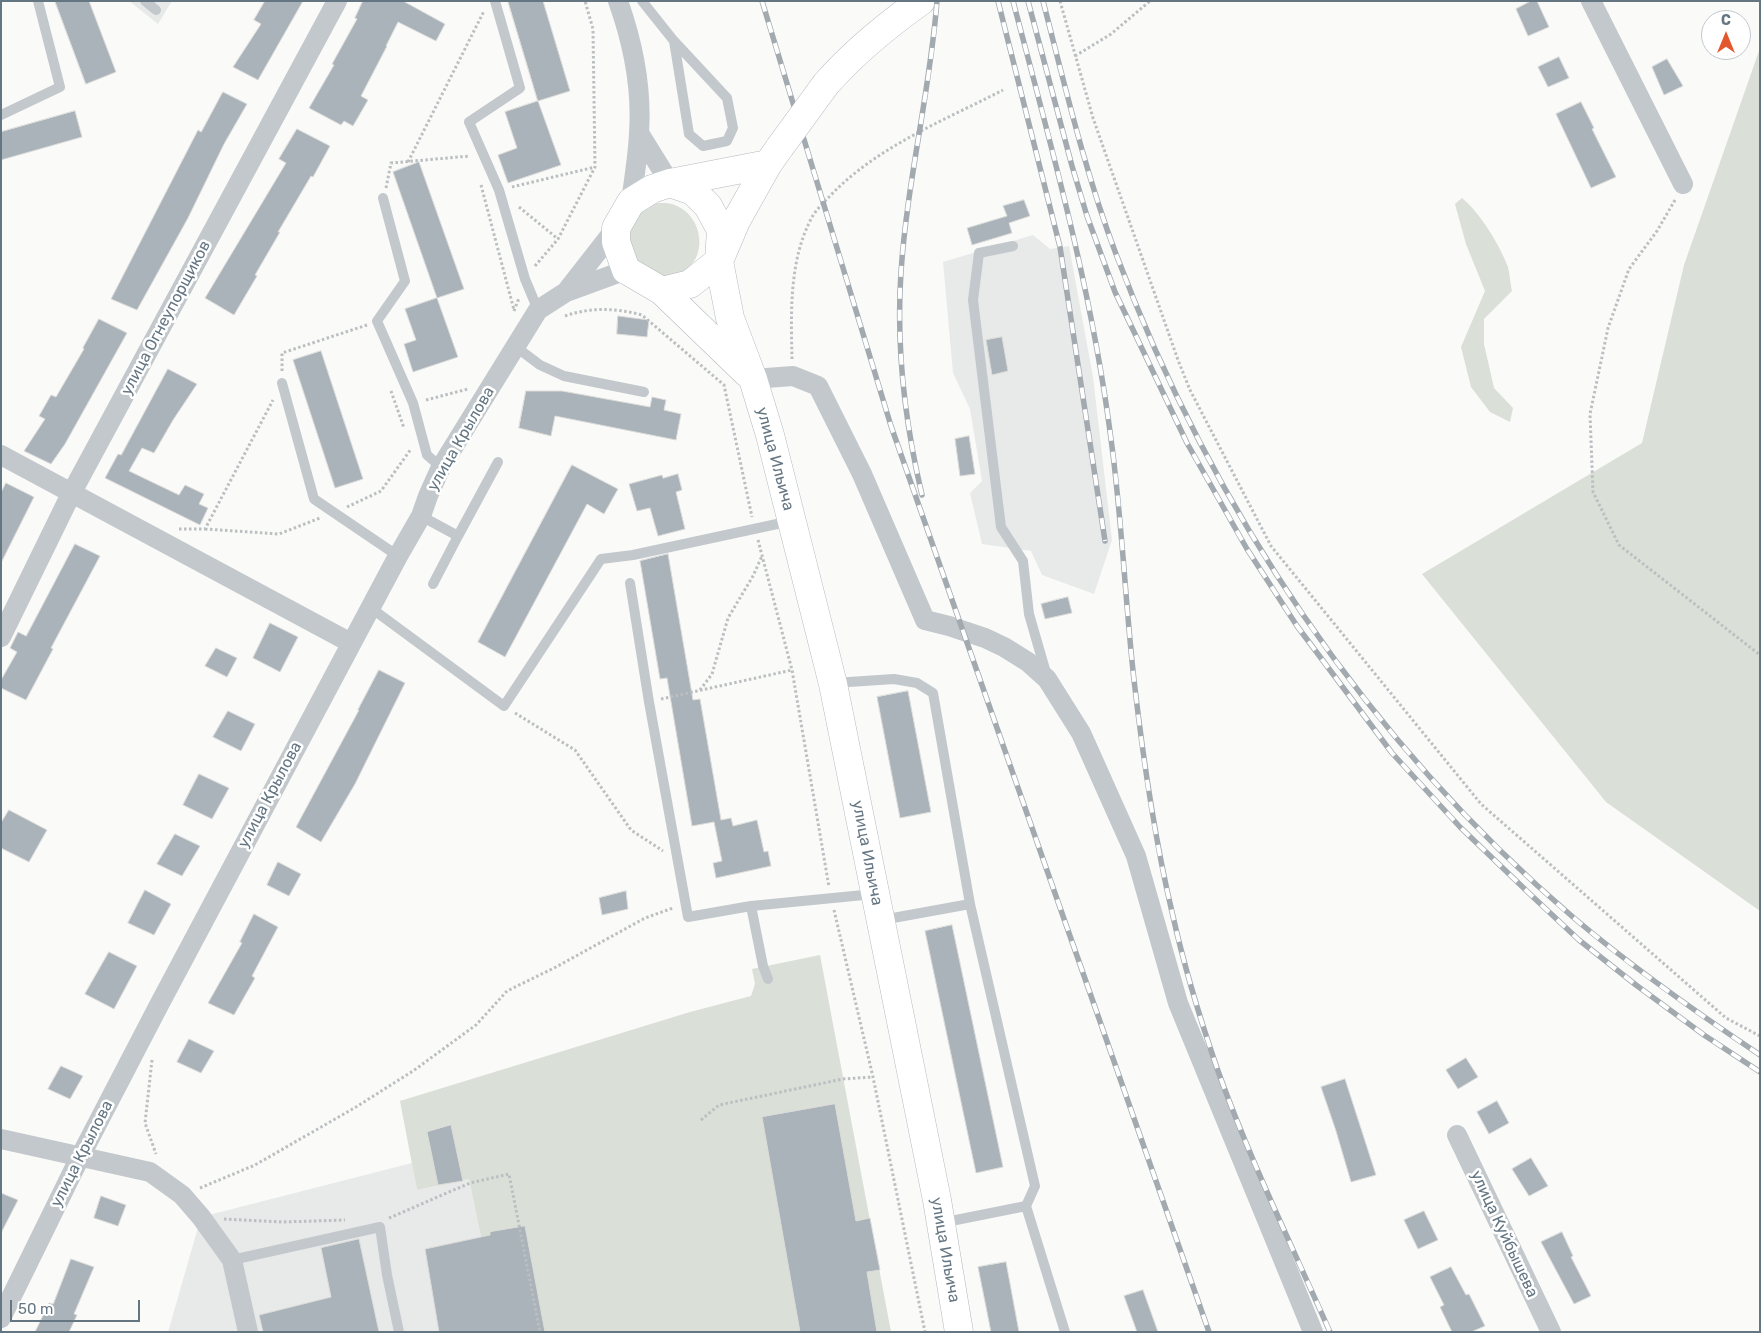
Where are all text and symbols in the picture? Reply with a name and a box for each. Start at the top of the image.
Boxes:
north arrow [1701,10,1751,60]
text: С [1721,12,1731,29]
street label: улица Огнеупорщиков [117,238,215,398]
street label: улица Крылова [423,383,499,495]
street label: улица Ильича [752,405,798,513]
street label: улица Крылова [234,739,306,851]
street label: улица Ильича [847,799,887,907]
street label: улица Крылова [47,1097,117,1211]
street label: улица Куйбышева [1466,1167,1542,1301]
street label: улица Ильича [926,1196,964,1304]
scale bar [12,1290,142,1322]
text: 50 m [18,1300,53,1318]

